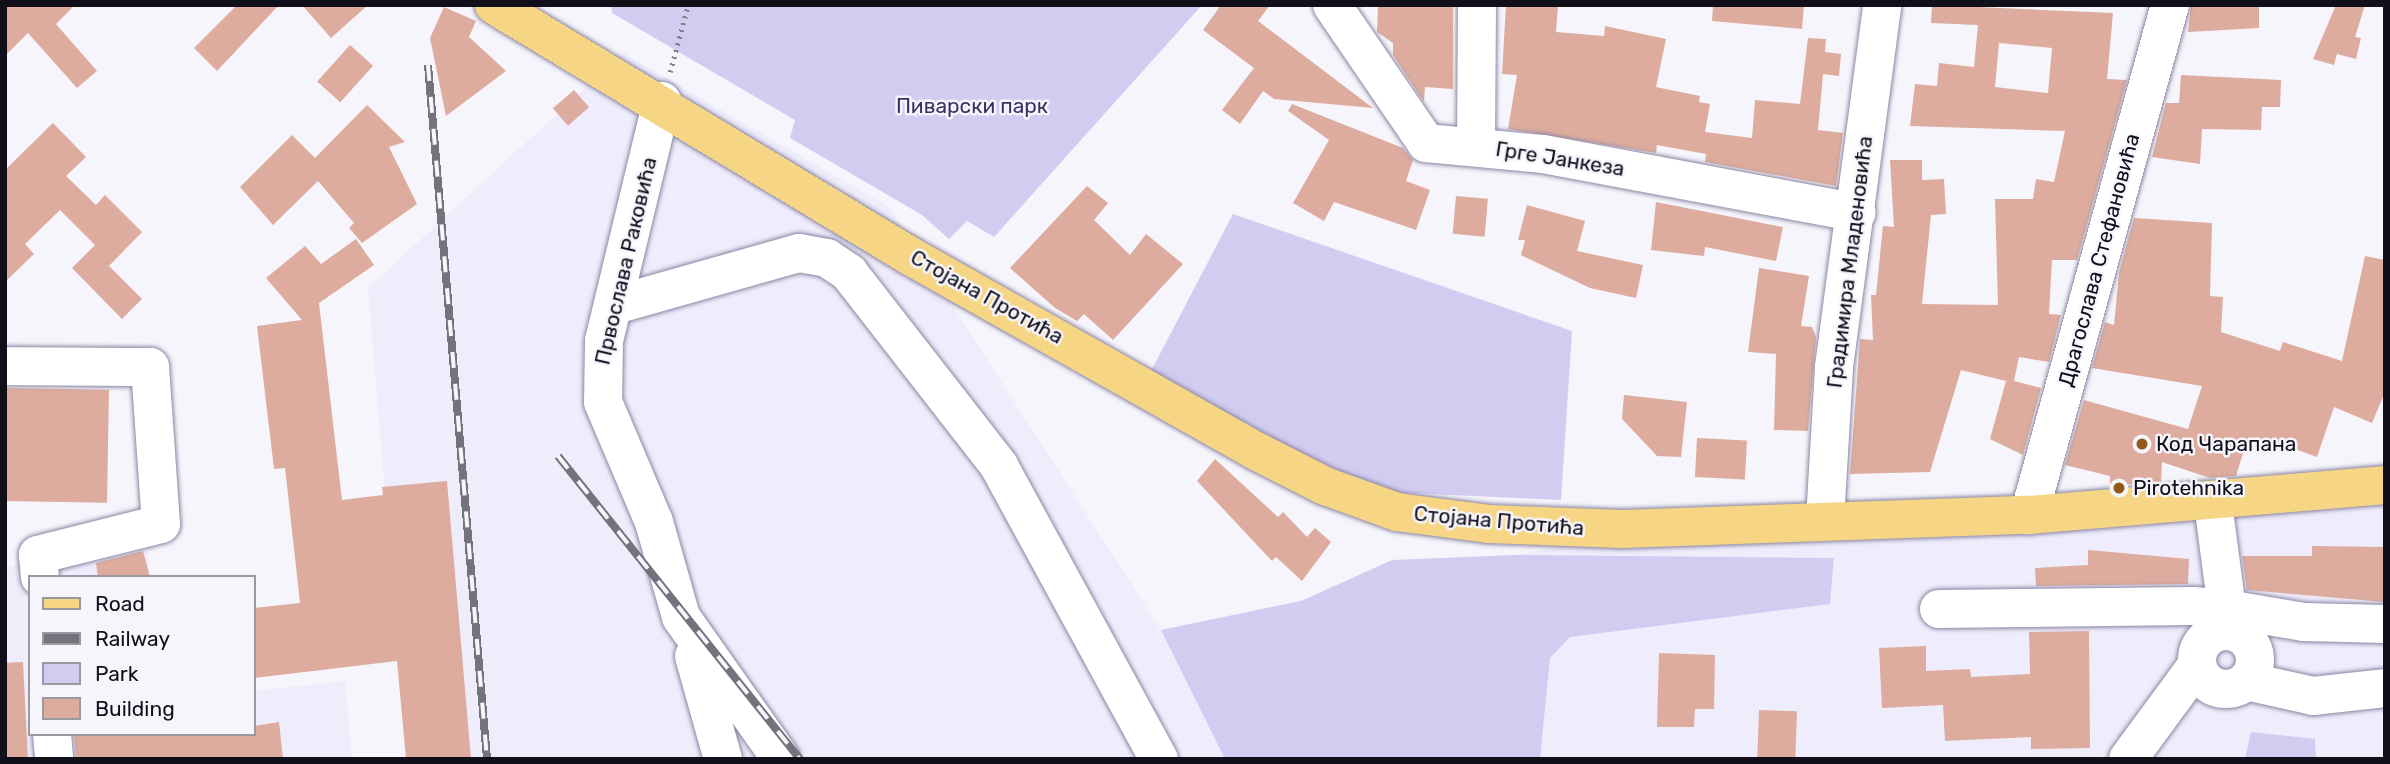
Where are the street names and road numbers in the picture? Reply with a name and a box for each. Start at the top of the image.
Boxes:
street label: Драгослава Стефановића [2053,131,2145,389]
street label: Градимира Младеновића [1822,134,1878,390]
street label: Грге Јанкеза [1494,136,1626,182]
street label: Првослава Раковића [590,155,662,367]
street label: Стојана Протића [906,245,1068,349]
street label: Стојана Протића [1413,501,1585,541]

